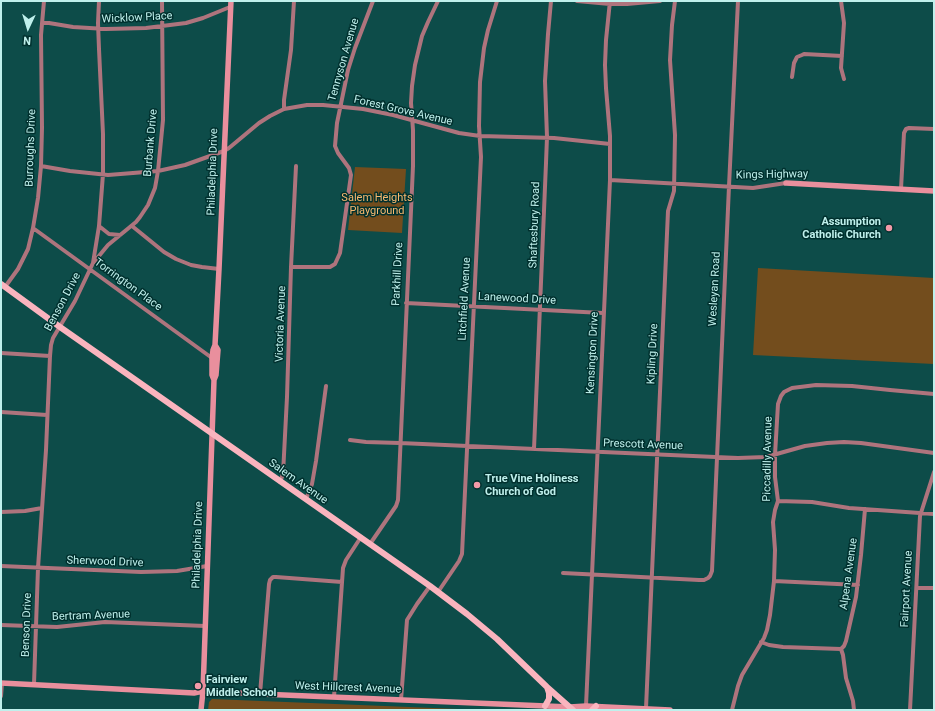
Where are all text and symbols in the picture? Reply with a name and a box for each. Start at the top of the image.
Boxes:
north arrow [8,8,48,48]
street label: Wicklow Place [101,10,173,26]
street label: Tennyson Avenue [326,17,362,103]
text: N [23,34,31,47]
street label: Forest Grove Avenue [352,93,454,129]
street label: Burroughs Drive [23,109,39,187]
street label: Burbank Drive [141,109,161,177]
street label: Philadelphia Drive [205,128,221,216]
street label: Kings Highway [736,168,808,182]
street label: Shaftesbury Road [527,181,543,269]
park label: Salem Heights Playground [341,191,413,217]
place label: Assumption Catholic Church [802,215,881,241]
marker: Assumption Catholic Church [884,223,894,233]
street label: Parkhill Drive [390,242,406,306]
street label: Wesleyan Road [706,251,724,327]
street label: Torrington Place [92,256,164,314]
street label: Litchfield Avenue [456,257,474,341]
street label: Benson Drive [42,271,84,333]
street label: Victoria Avenue [273,286,289,362]
street label: Lanewood Drive [478,290,556,308]
street label: Kensington Drive [584,311,602,395]
street label: Kipling Drive [645,323,661,385]
street label: Piccadilly Avenue [761,416,775,502]
street label: Prescott Avenue [603,437,683,453]
street label: Salem Avenue [266,457,330,507]
place label: True Vine Holiness Church of God [485,472,578,498]
marker: True Vine Holiness Church of God [472,480,482,490]
street label: Philadelphia Drive [190,501,206,589]
street label: Alpena Avenue [837,537,861,611]
street label: Fairport Avenue [898,550,916,628]
street label: Sherwood Drive [66,554,144,570]
street label: Benson Drive [19,593,35,657]
street label: Bertram Avenue [52,608,130,624]
place label: Fairview Middle School [206,673,277,699]
street label: West Hillcrest Avenue [295,680,401,696]
marker: Fairview Middle School [193,681,203,691]

